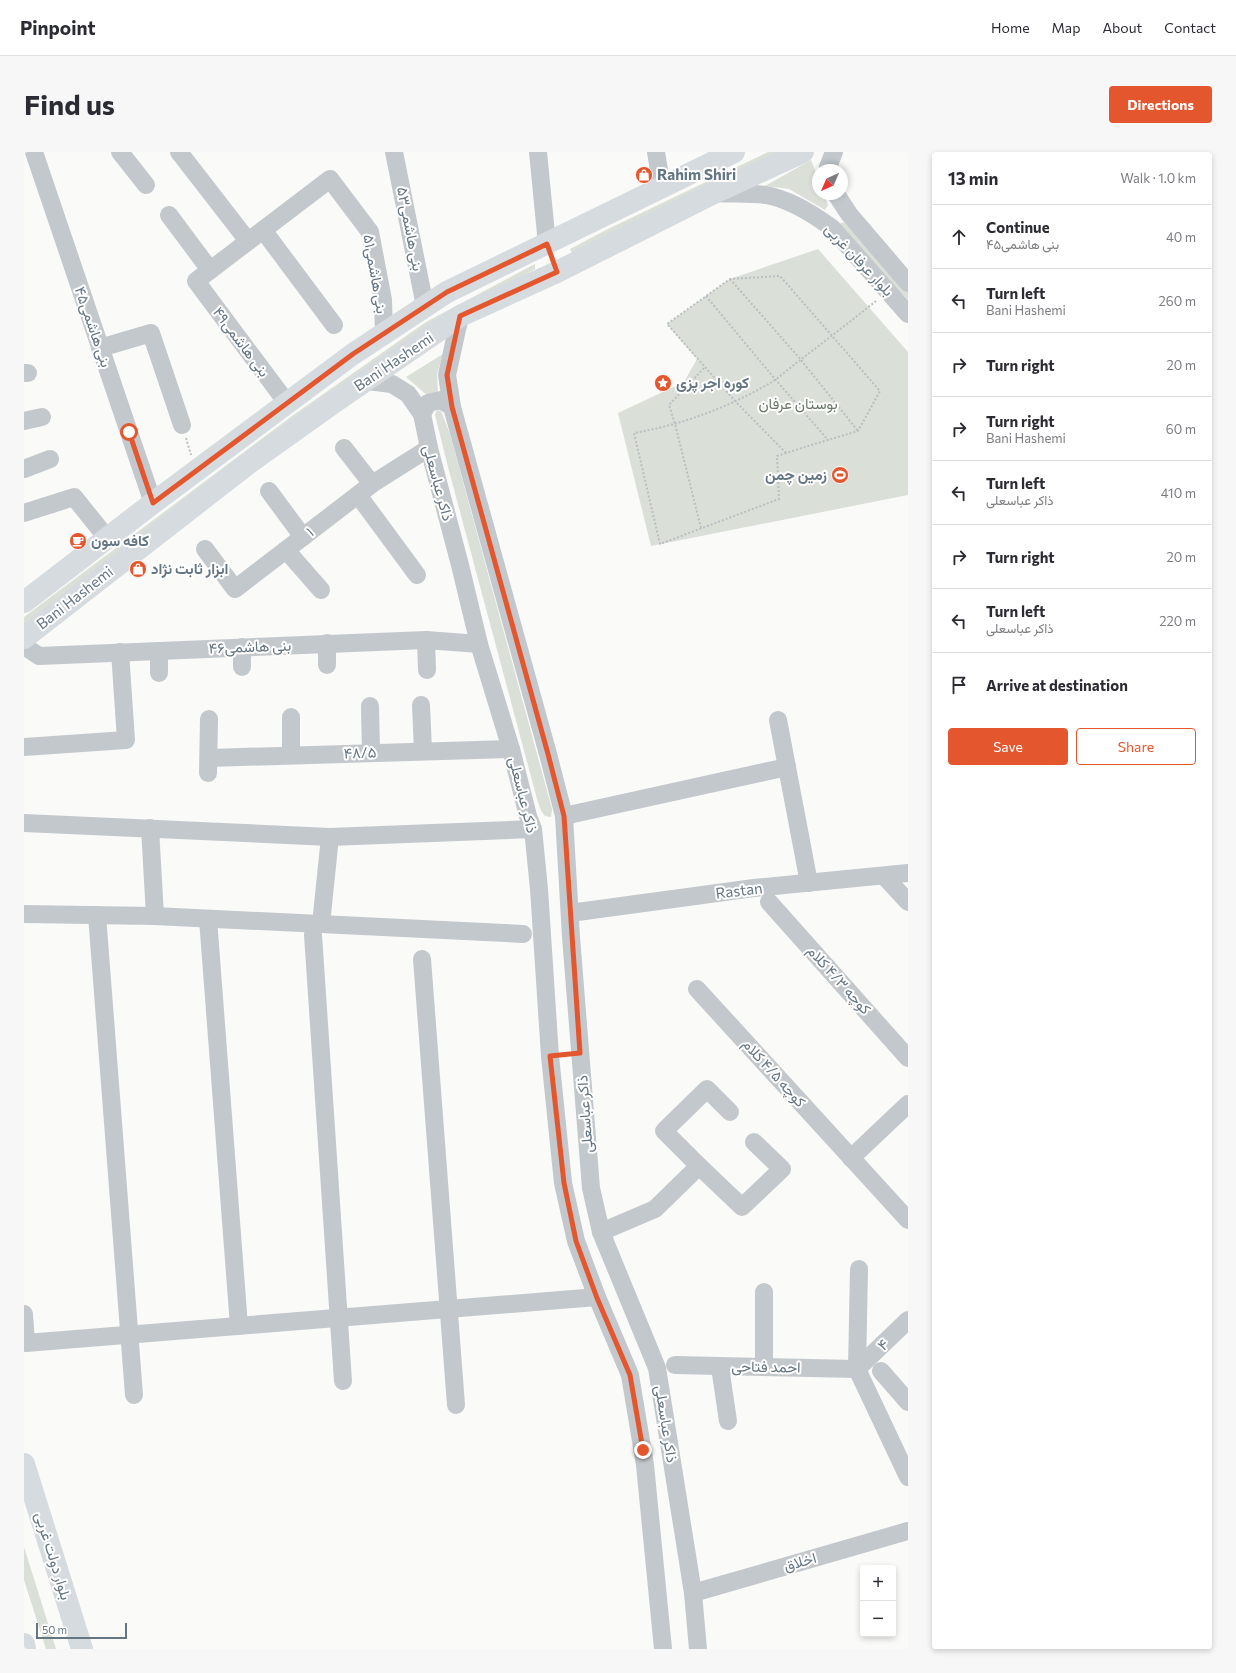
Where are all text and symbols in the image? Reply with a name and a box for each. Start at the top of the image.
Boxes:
text: Pinpoint [20,16,96,39]
text: Home [991,19,1030,36]
text: Map [1052,19,1080,36]
text: About [1102,19,1142,36]
text: Contact [1164,19,1216,36]
button: Directions [1109,86,1212,123]
text: Find us [24,87,115,121]
north arrow [812,164,848,200]
shop icon: Rahim Shiri [634,165,654,185]
place label: Rahim Shiri [657,165,736,183]
text: 13 min [948,168,998,189]
text: Walk · 1.0 km [1120,170,1196,186]
street label: بنی هاشمی۵۳ [392,185,428,273]
text: Continue [986,218,1050,236]
street label: بلوار عرفان غربی [820,219,898,301]
icon: ahead [948,226,970,248]
text: 40 m [1166,229,1196,245]
street label: بنی هاشمی۵۱ [358,233,392,315]
text: بنی هاشمی۴۵ [986,236,1059,252]
street label: بنی هاشمی۴۵ [70,284,116,370]
text: Turn left [986,284,1045,302]
icon: left [948,290,970,312]
text: 260 m [1159,293,1196,309]
text: Bani Hashemi [986,302,1066,318]
street label: بنی هاشمی۴۹ [208,303,274,381]
street label: Bani Hashemi [350,328,437,394]
icon: right [948,354,970,376]
text: Turn right [986,356,1055,374]
text: 20 m [1167,357,1196,373]
place icon: کوره اجر پزی [653,373,673,393]
place label: کوره اجر پزی [676,373,749,393]
park label: بوستان عرفان [758,394,838,413]
text: Turn right [986,412,1055,430]
icon: right [948,418,970,440]
text: 60 m [1166,421,1196,437]
route start [120,423,138,441]
text: Bani Hashemi [986,430,1066,446]
street label: ذاکر عباسعلی [418,443,458,523]
place label: زمین چمن [765,465,827,485]
sports icon: زمین چمن [830,465,850,485]
text: Turn left [986,474,1045,492]
icon: left [948,482,970,504]
text: 410 m [1161,485,1196,501]
text: ذاکر عباسعلی [986,492,1053,508]
street label: ۱ [302,523,317,540]
cafe icon: کافه سون [68,531,88,551]
place label: کافه سون [91,531,149,550]
icon: right [948,546,970,568]
text: Turn right [986,548,1055,566]
text: 20 m [1167,549,1196,565]
shop icon: ابزار ثابت نژاد [128,559,148,579]
place label: ابزار ثابت نژاد [151,559,228,578]
street label: Bani Hashemi [33,562,116,633]
text: Turn left [986,602,1045,620]
icon: left [948,610,970,632]
text: 220 m [1159,613,1196,629]
text: ذاکر عباسعلی [986,620,1053,636]
street label: بنی هاشمی۴۶ [208,636,292,658]
icon: arrive [948,674,970,696]
text: Arrive at destination [986,676,1128,694]
button: Save [948,728,1068,765]
button: Share [1076,728,1196,765]
street label: ۴۸/۵ [343,742,377,762]
street label: ذاکر عباسعلی [504,755,542,835]
street label: Rastan [714,878,763,902]
street label: کوچه ۴/۳ کلام [803,941,876,1019]
street label: کوچه ۴/۵ کلام [738,1034,810,1112]
street label: ذاکر عباسعلی [572,1074,598,1154]
street label: ۴ [873,1335,892,1354]
street label: احمد فتاحی [731,1356,801,1378]
street label: ذاکر عباسعلی [650,1384,682,1464]
route end [634,1441,652,1459]
street label: بلوار دولت غربی [30,1510,76,1602]
street label: اخلاق [781,1548,818,1575]
map controls [860,1565,896,1637]
button: + [860,1565,896,1601]
button: − [860,1601,896,1637]
scale bar [36,1621,127,1640]
text: 50 m [42,1623,67,1636]

